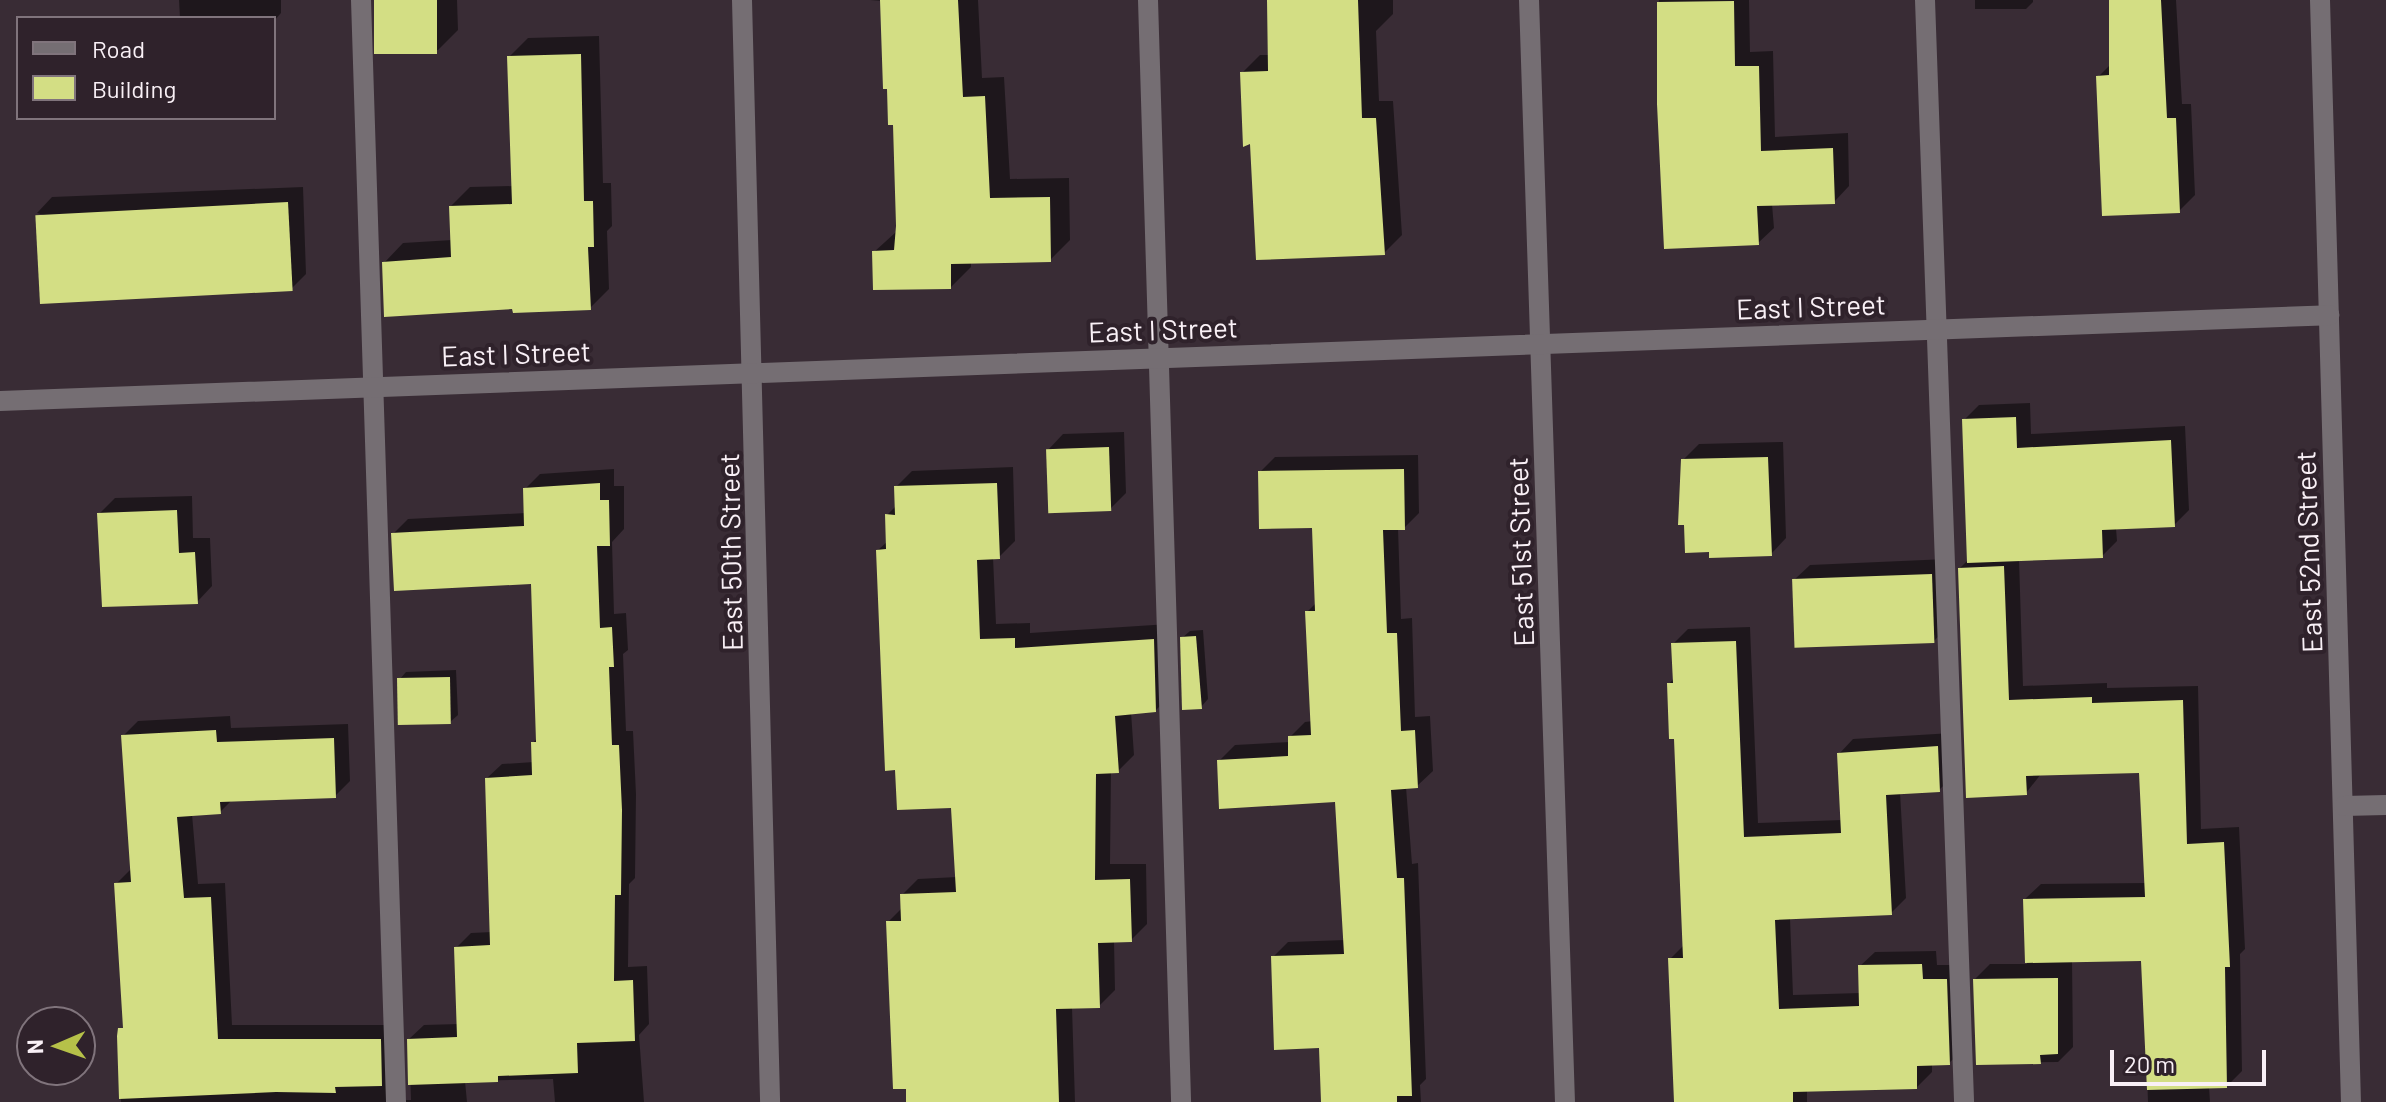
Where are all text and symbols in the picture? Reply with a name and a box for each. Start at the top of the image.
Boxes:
legend [16,16,276,120]
text: Road [92,34,145,63]
text: Building [92,74,176,103]
street label: East I Street [1736,287,1886,325]
street label: East I Street [1088,310,1238,348]
street label: East I Street [441,334,591,372]
street label: East 52nd Street [2288,450,2328,654]
street label: East 50th Street [711,453,749,651]
street label: East 51st Street [1500,457,1540,647]
north arrow [16,1006,96,1086]
scale bar [2114,1034,2270,1084]
text: N [21,1039,47,1055]
text: 20 m [2124,1049,2175,1078]

